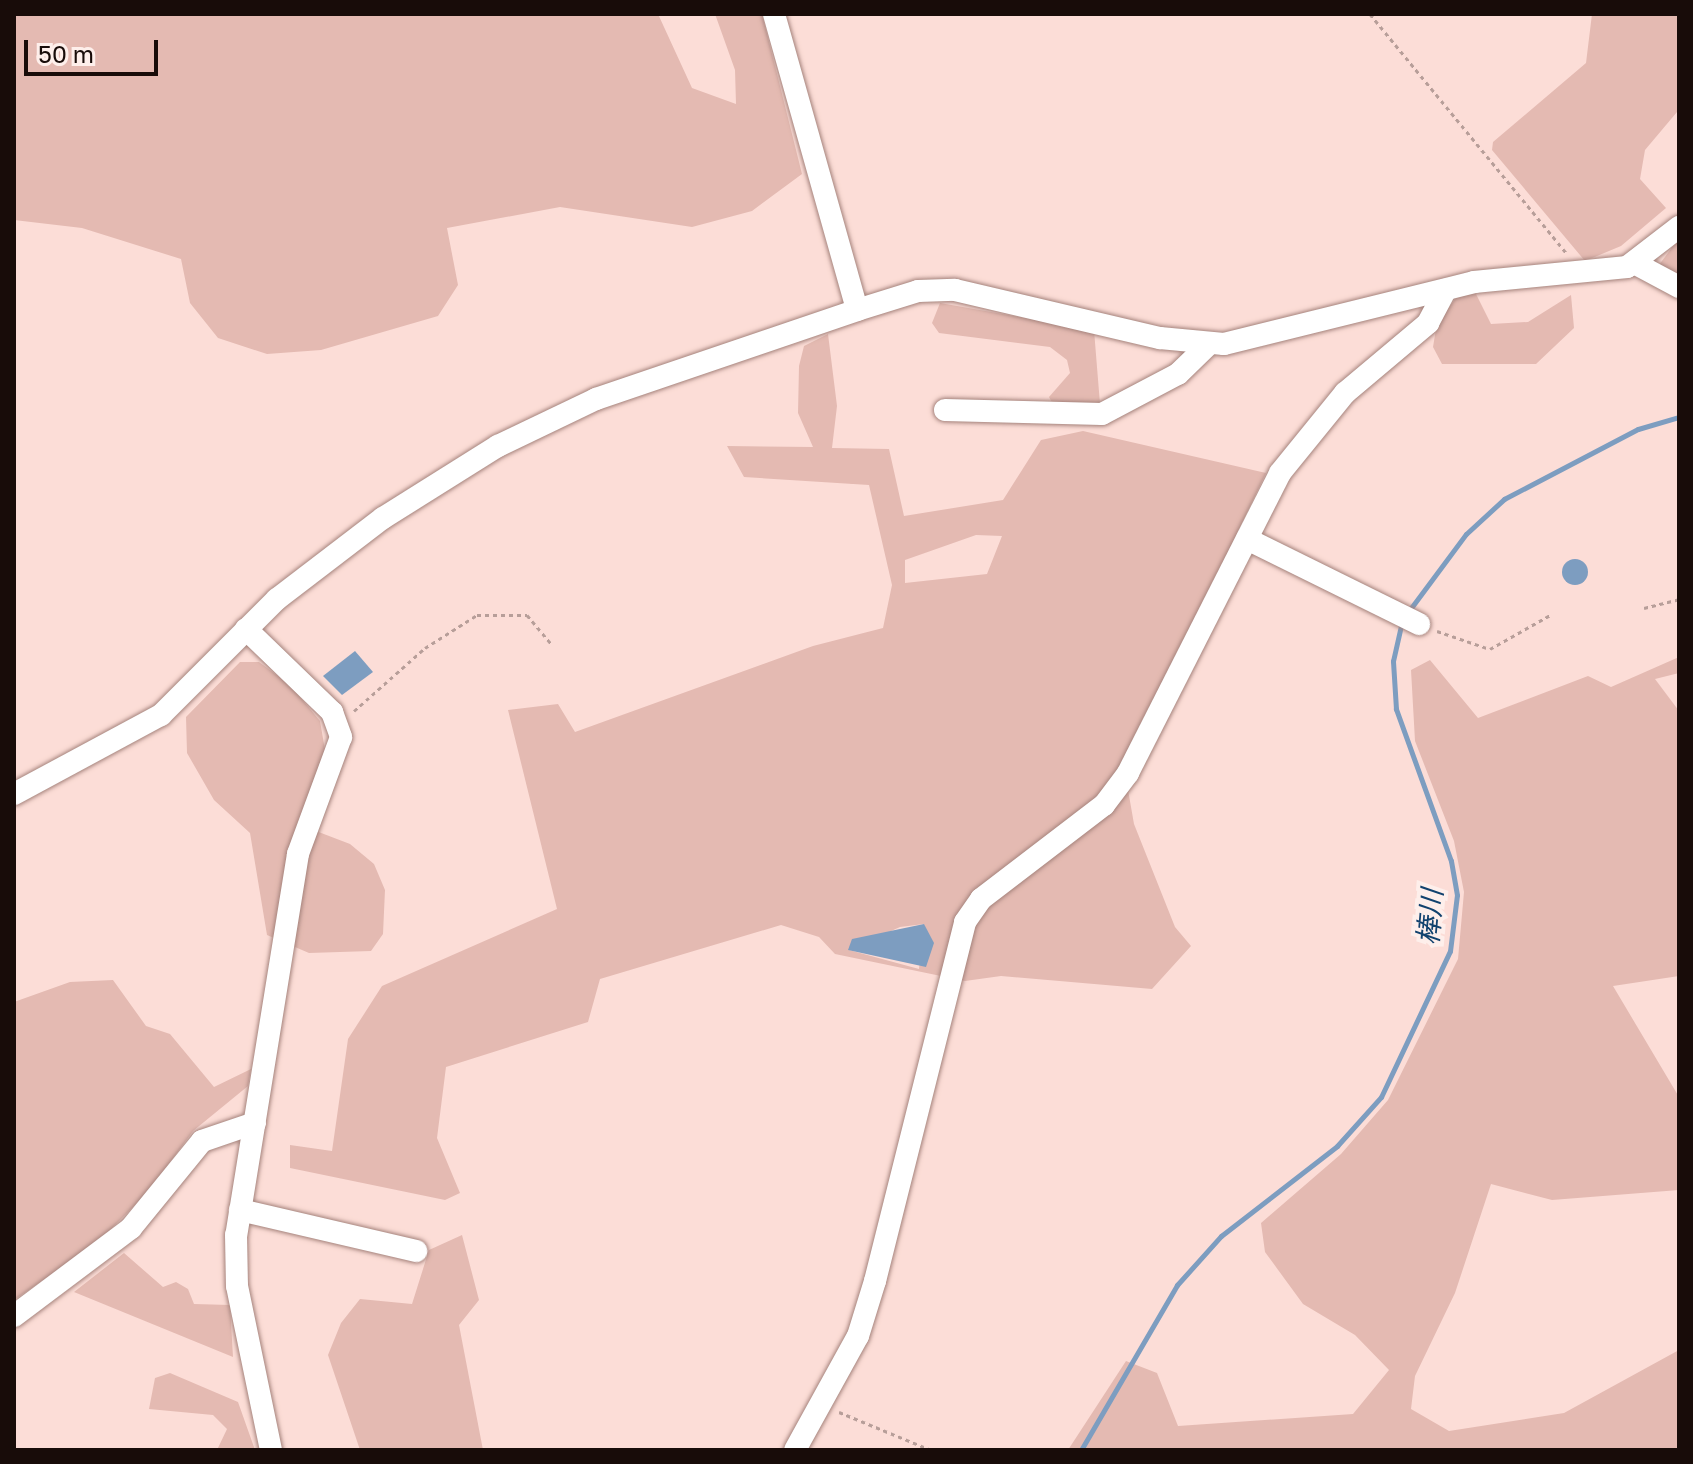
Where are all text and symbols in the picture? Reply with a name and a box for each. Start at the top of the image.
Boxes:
scale bar [28,24,162,74]
text: 50 m [38,39,94,68]
water label: 棒川 [1411,888,1449,946]

